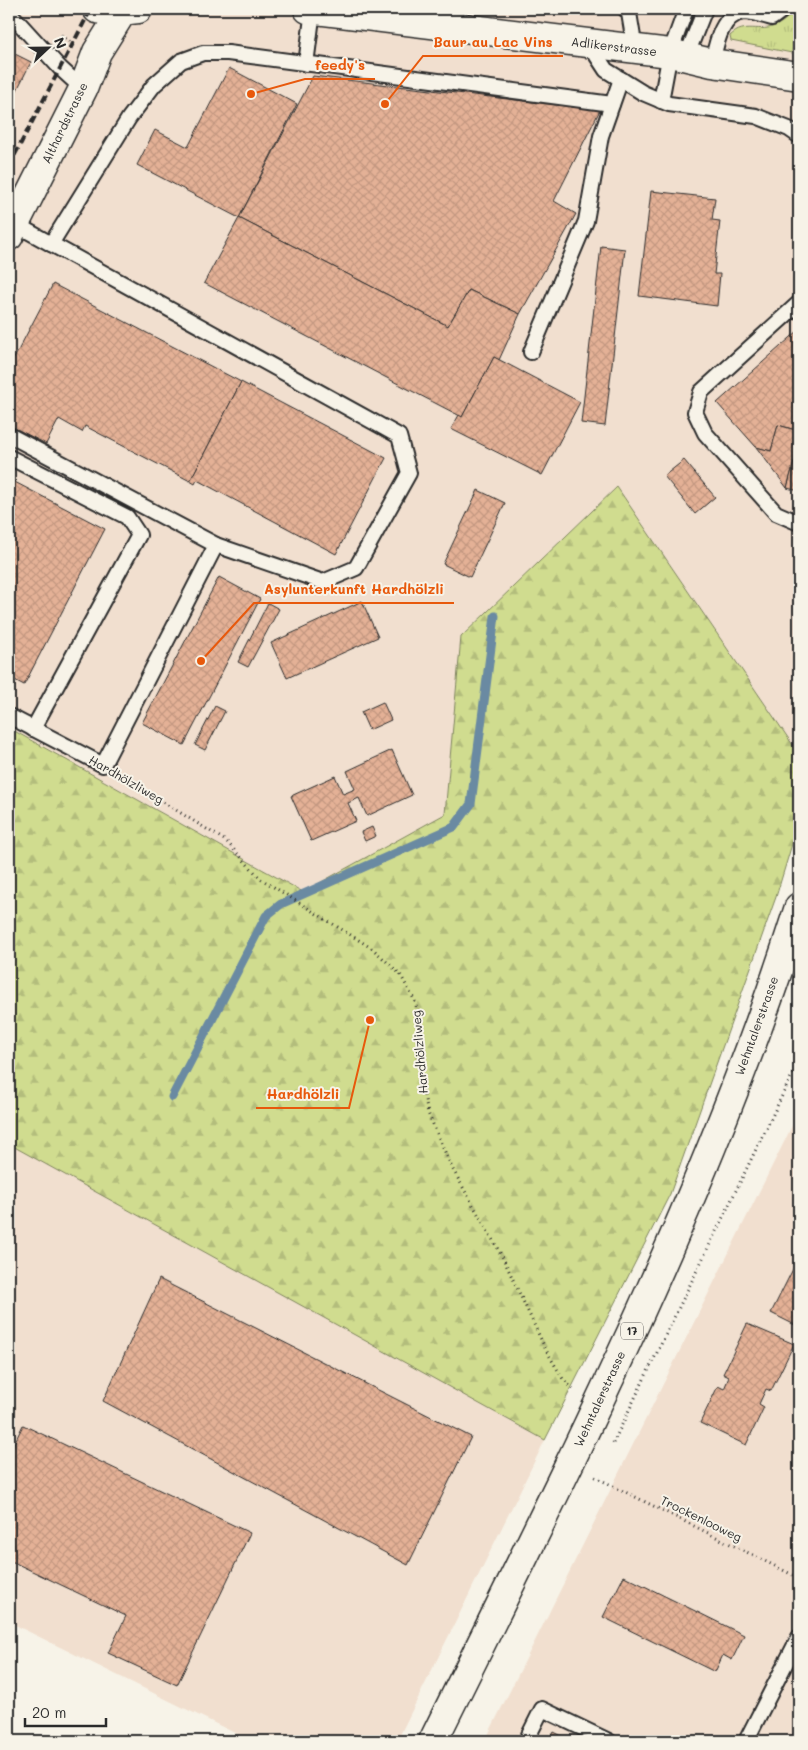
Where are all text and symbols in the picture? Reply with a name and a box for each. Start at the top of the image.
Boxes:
north arrow [22,22,72,72]
callout: Baur au Lac Vins [423,27,563,56]
text: Baur au Lac Vins [433,32,553,51]
street label: Adlikerstrasse [570,33,658,59]
text: N [50,34,71,51]
callout: feedy's [305,50,375,79]
text: feedy's [315,55,365,74]
street label: Althardstrasse [38,79,91,166]
callout: Asylunterkunft Hardhölzli [254,574,454,603]
text: Asylunterkunft Hardhölzli [264,579,444,598]
street label: Hardhölzliweg [86,751,167,807]
street label: Wehntalerstrasse [731,974,781,1077]
street label: Hardhölzliweg [407,1010,431,1094]
callout: Hardhölzli [256,1079,349,1108]
text: Hardhölzli [267,1084,339,1103]
road number: 17 [621,1322,643,1340]
street label: Wehntalerstrasse [570,1348,628,1449]
street label: Trockenlooweg [658,1492,745,1545]
scale bar [25,1695,106,1727]
text: 20 m [32,1702,66,1722]

